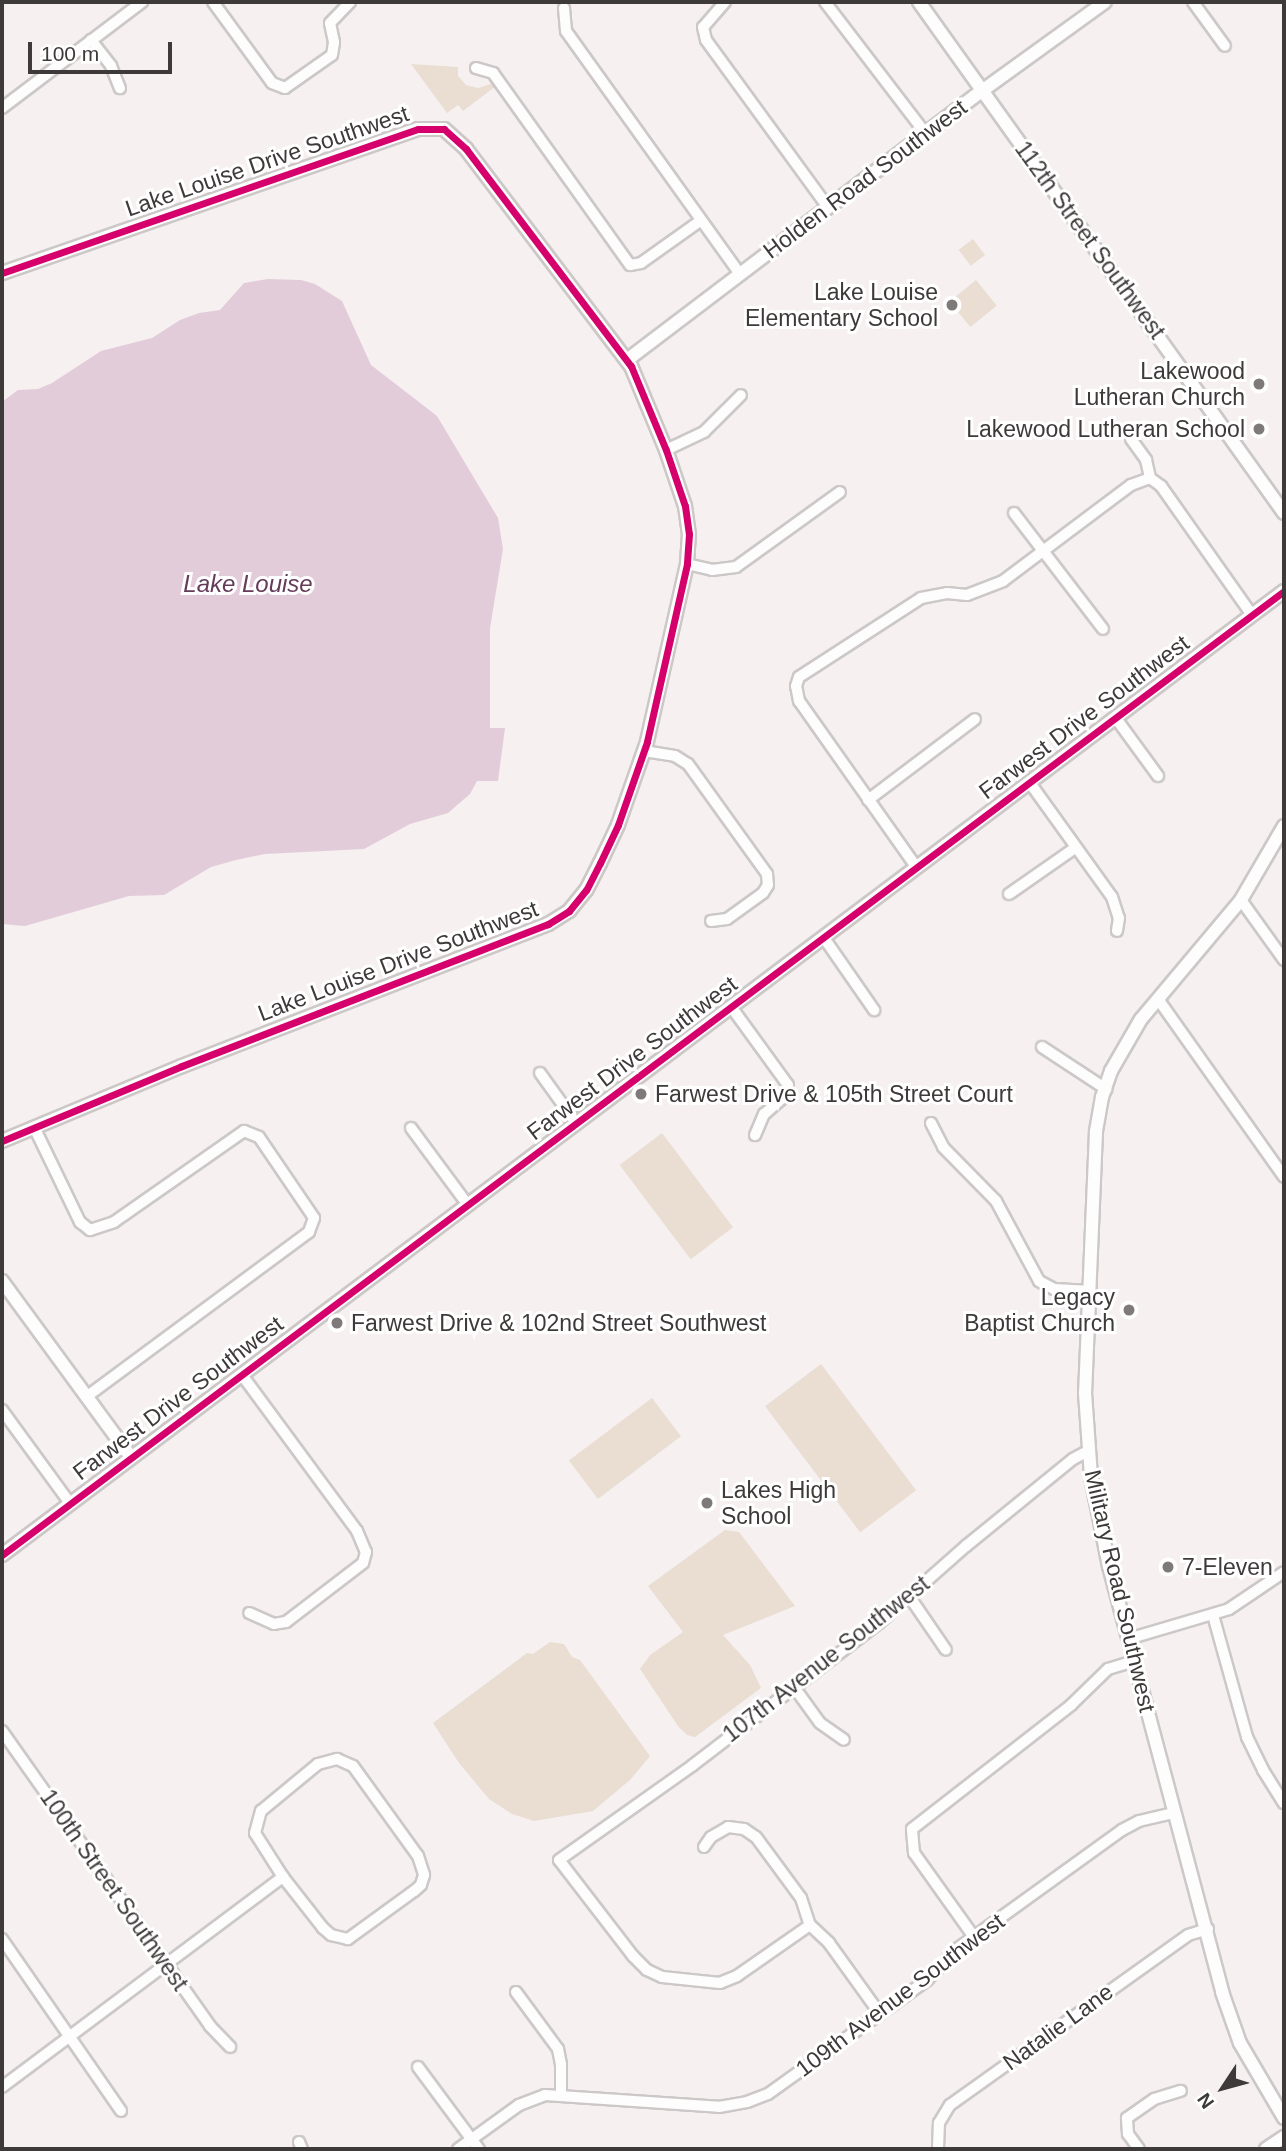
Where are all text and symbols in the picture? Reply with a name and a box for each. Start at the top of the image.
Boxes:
scale bar [32,28,175,72]
text: 100 m [41,42,99,65]
street label: Holden Road Southwest [758,93,972,265]
street label: Lake Louise Drive Southwest [122,99,412,223]
street label: 112th Street Southwest [1009,136,1171,344]
place label: Lake Louise Elementary School [745,278,938,332]
marker: Lake Louise Elementary School [944,297,960,313]
place label: Lakewood Lutheran Church [1074,357,1245,411]
marker: Lakewood Lutheran Church [1251,376,1267,392]
place label: Lakewood Lutheran School [966,415,1245,443]
marker: Lakewood Lutheran School [1251,421,1267,437]
water label: Lake Louise [183,570,313,598]
street label: Farwest Drive Southwest [974,629,1194,805]
street label: Lake Louise Drive Southwest [254,895,542,1027]
street label: Farwest Drive Southwest [522,970,742,1146]
place label: Farwest Drive & 105th Street Court [655,1080,1013,1108]
marker: Farwest Drive & 105th Street Court [633,1086,649,1102]
place label: Legacy Baptist Church [964,1283,1115,1337]
marker: Legacy Baptist Church [1121,1302,1137,1318]
place label: Farwest Drive & 102nd Street Southwest [351,1309,766,1337]
street label: Farwest Drive Southwest [68,1310,288,1486]
marker: Farwest Drive & 102nd Street Southwest [329,1315,345,1331]
street label: Military Road Southwest [1079,1467,1161,1715]
place label: Lakes High School [721,1476,836,1530]
marker: Lakes High School [699,1495,715,1511]
place label: 7-Eleven [1182,1553,1273,1581]
marker: 7-Eleven [1160,1559,1176,1575]
street label: 107th Avenue Southwest [717,1570,935,1748]
street label: 100th Street Southwest [34,1784,194,1996]
street label: 109th Avenue Southwest [790,1907,1010,2083]
street label: Natalie Lane [998,1978,1118,2076]
north arrow [1188,2053,1258,2123]
text: N [1193,2089,1218,2112]

